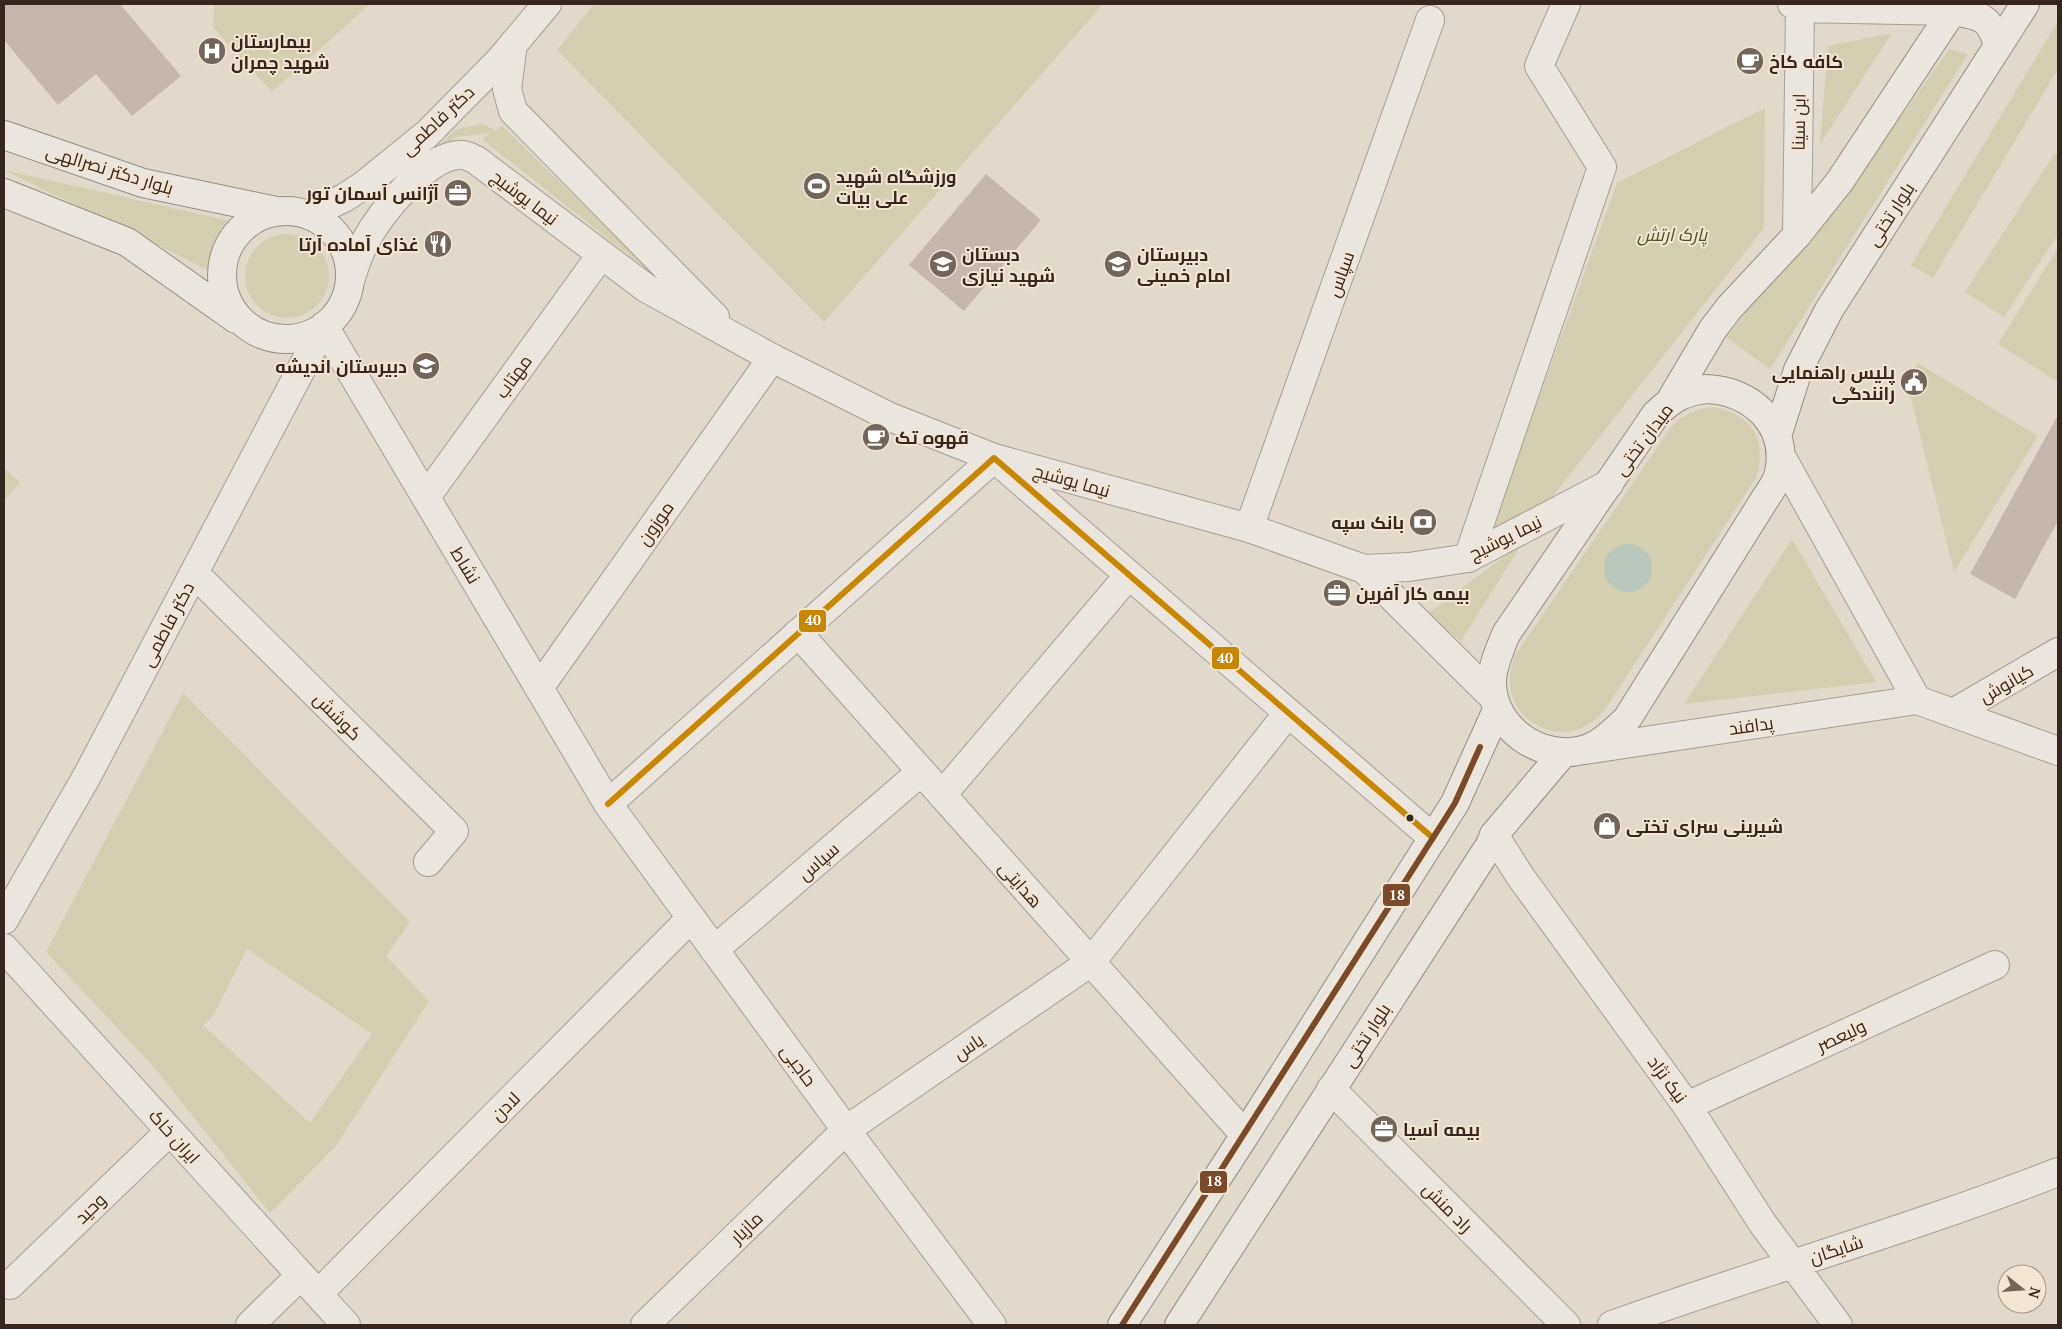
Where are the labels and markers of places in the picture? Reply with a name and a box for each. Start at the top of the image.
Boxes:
place label: بیمارستان شهید چمران [231,29,330,75]
hospital icon: بیمارستان شهید چمران [197,36,227,66]
cafe icon: کافه کاخ [1735,46,1765,76]
place label: کافه کاخ [1769,49,1843,74]
place label: ورزشگاه شهید علی بیات [836,164,957,209]
sports icon: ورزشگاه شهید علی بیات [802,171,832,201]
office icon: آژانس آسمان تور [443,178,473,208]
place label: آژانس آسمان تور [305,181,439,205]
restaurant icon: غذای آماده آرتا [423,229,453,259]
place label: غذای آماده آرتا [298,232,419,256]
place label: دبستان شهید نیازی [962,242,1055,287]
place label: دبیرستان امام خمینی [1137,242,1231,288]
school or university icon: دبستان شهید نیازی [928,249,958,279]
school or university icon: دبیرستان امام خمینی [1103,249,1133,279]
school or university icon: دبیرستان اندیشه [411,351,441,381]
place label: دبیرستان اندیشه [275,354,407,378]
place label: پلیس راهنمایی رانندگی [1772,360,1895,405]
public building icon: پلیس راهنمایی رانندگی [1899,367,1929,397]
cafe icon: قهوه تک [861,422,891,452]
place label: قهوه تک [895,425,969,449]
bank icon: بانک سپه [1408,507,1438,537]
place label: بانک سپه [1331,510,1404,535]
office icon: بیمه کار آفرین [1322,578,1352,608]
place label: بیمه کار آفرین [1356,581,1470,605]
shop icon: شیرینی سرای تختی [1592,811,1622,841]
unlabelled marker [1405,813,1415,823]
place label: شیرینی سرای تختی [1626,814,1783,838]
office icon: بیمه آسیا [1369,1114,1399,1144]
place label: بیمه آسیا [1403,1117,1480,1141]

